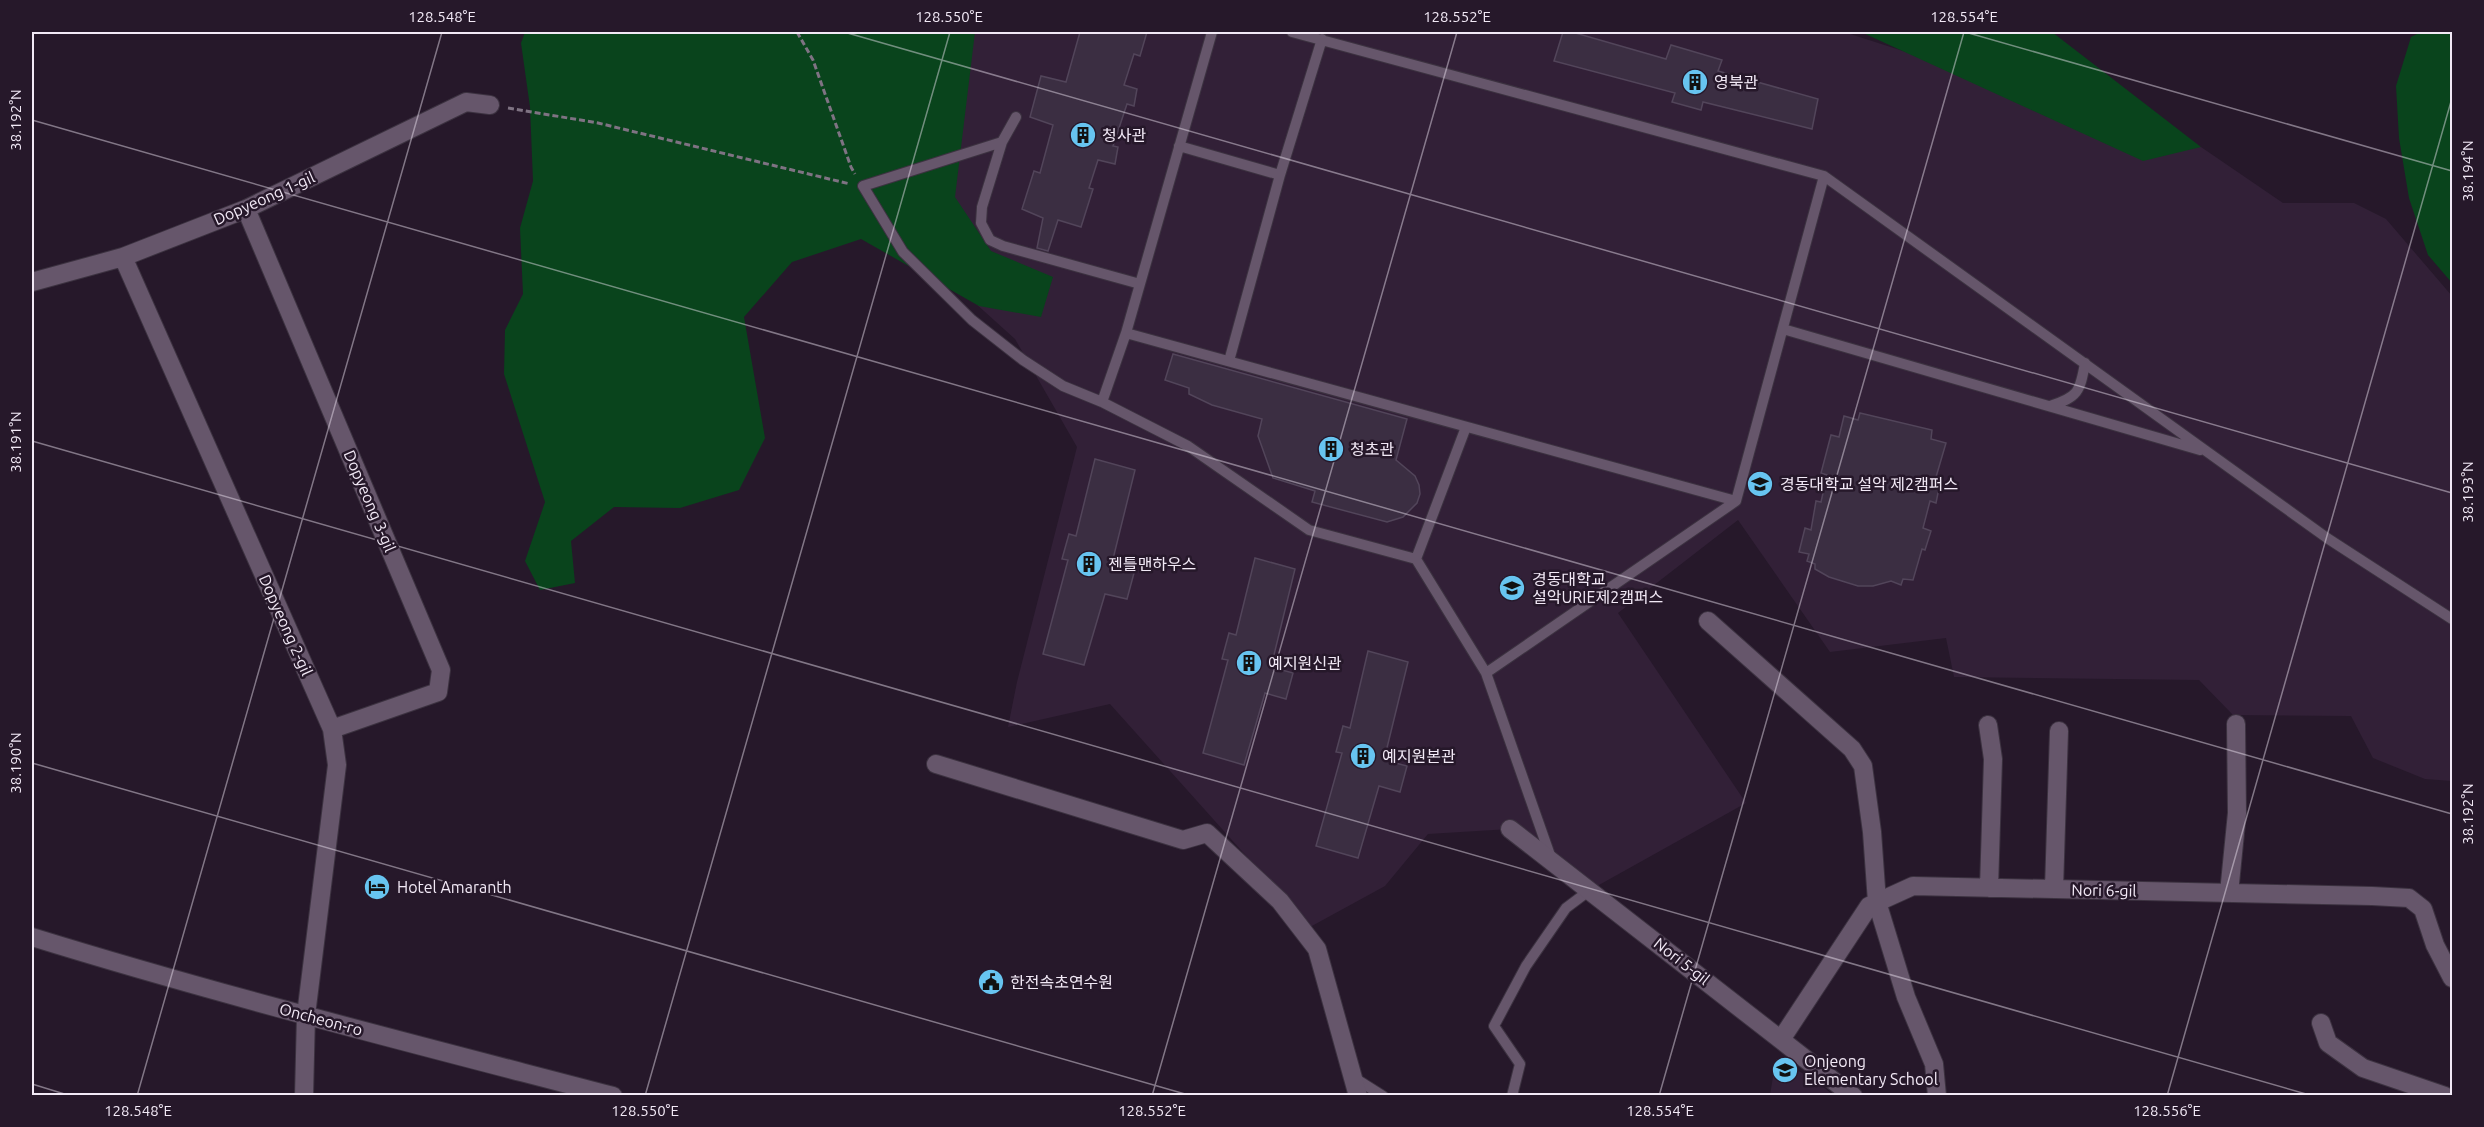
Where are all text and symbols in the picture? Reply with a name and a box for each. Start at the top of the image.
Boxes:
text: 128.548°E [408,8,476,25]
text: 128.550°E [915,8,983,25]
text: 128.552°E [1423,8,1491,25]
text: 128.554°E [1930,8,1998,25]
building icon: 영북관 [1680,67,1710,97]
place label: 영북관 [1714,73,1758,91]
text: 38.192°N [7,89,24,151]
building icon: 청사관 [1068,120,1098,150]
place label: 청사관 [1102,126,1146,144]
text: 38.194°N [2459,140,2476,202]
street label: Dopyeong 1-gil [211,168,317,228]
text: 38.191°N [7,411,24,473]
building icon: 청초관 [1316,434,1346,464]
place label: 청초관 [1350,440,1394,458]
street label: Dopyeong 3-gil [340,447,400,555]
text: 38.193°N [2459,461,2476,523]
school or university icon: 경동대학교 설악 제2캠퍼스 [1745,469,1775,499]
place label: 경동대학교 설악 제2캠퍼스 [1780,475,1958,493]
building icon: 젠틀맨하우스 [1074,549,1104,579]
place label: 젠틀맨하우스 [1108,555,1196,573]
place label: 경동대학교 설악URIE제2캠퍼스 [1532,570,1663,606]
street label: Dopyeong 2-gil [256,572,316,678]
school or university icon: 경동대학교 설악URIE제2캠퍼스 [1497,573,1527,603]
building icon: 예지원신관 [1234,648,1264,678]
place label: 예지원신관 [1268,654,1342,672]
text: 38.190°N [7,732,24,794]
building icon: 예지원본관 [1348,741,1378,771]
place label: 예지원본관 [1382,747,1456,765]
text: 38.192°N [2459,783,2476,845]
hotel icon: Hotel Amaranth [362,872,392,902]
place label: Hotel Amaranth [397,878,512,896]
street label: Nori 6-gil [2071,880,2137,900]
street label: Nori 5-gil [1651,934,1713,988]
public building icon: 한전속초연수원 [976,967,1006,997]
place label: 한전속초연수원 [1010,973,1113,991]
street label: Oncheon-ro [277,999,365,1039]
place label: Onjeong Elementary School [1804,1052,1938,1088]
school or university icon: Onjeong Elementary School [1770,1055,1800,1085]
text: 128.548°E [104,1102,172,1119]
text: 128.550°E [611,1102,679,1119]
text: 128.552°E [1118,1102,1186,1119]
text: 128.554°E [1626,1102,1694,1119]
text: 128.556°E [2133,1102,2201,1119]

